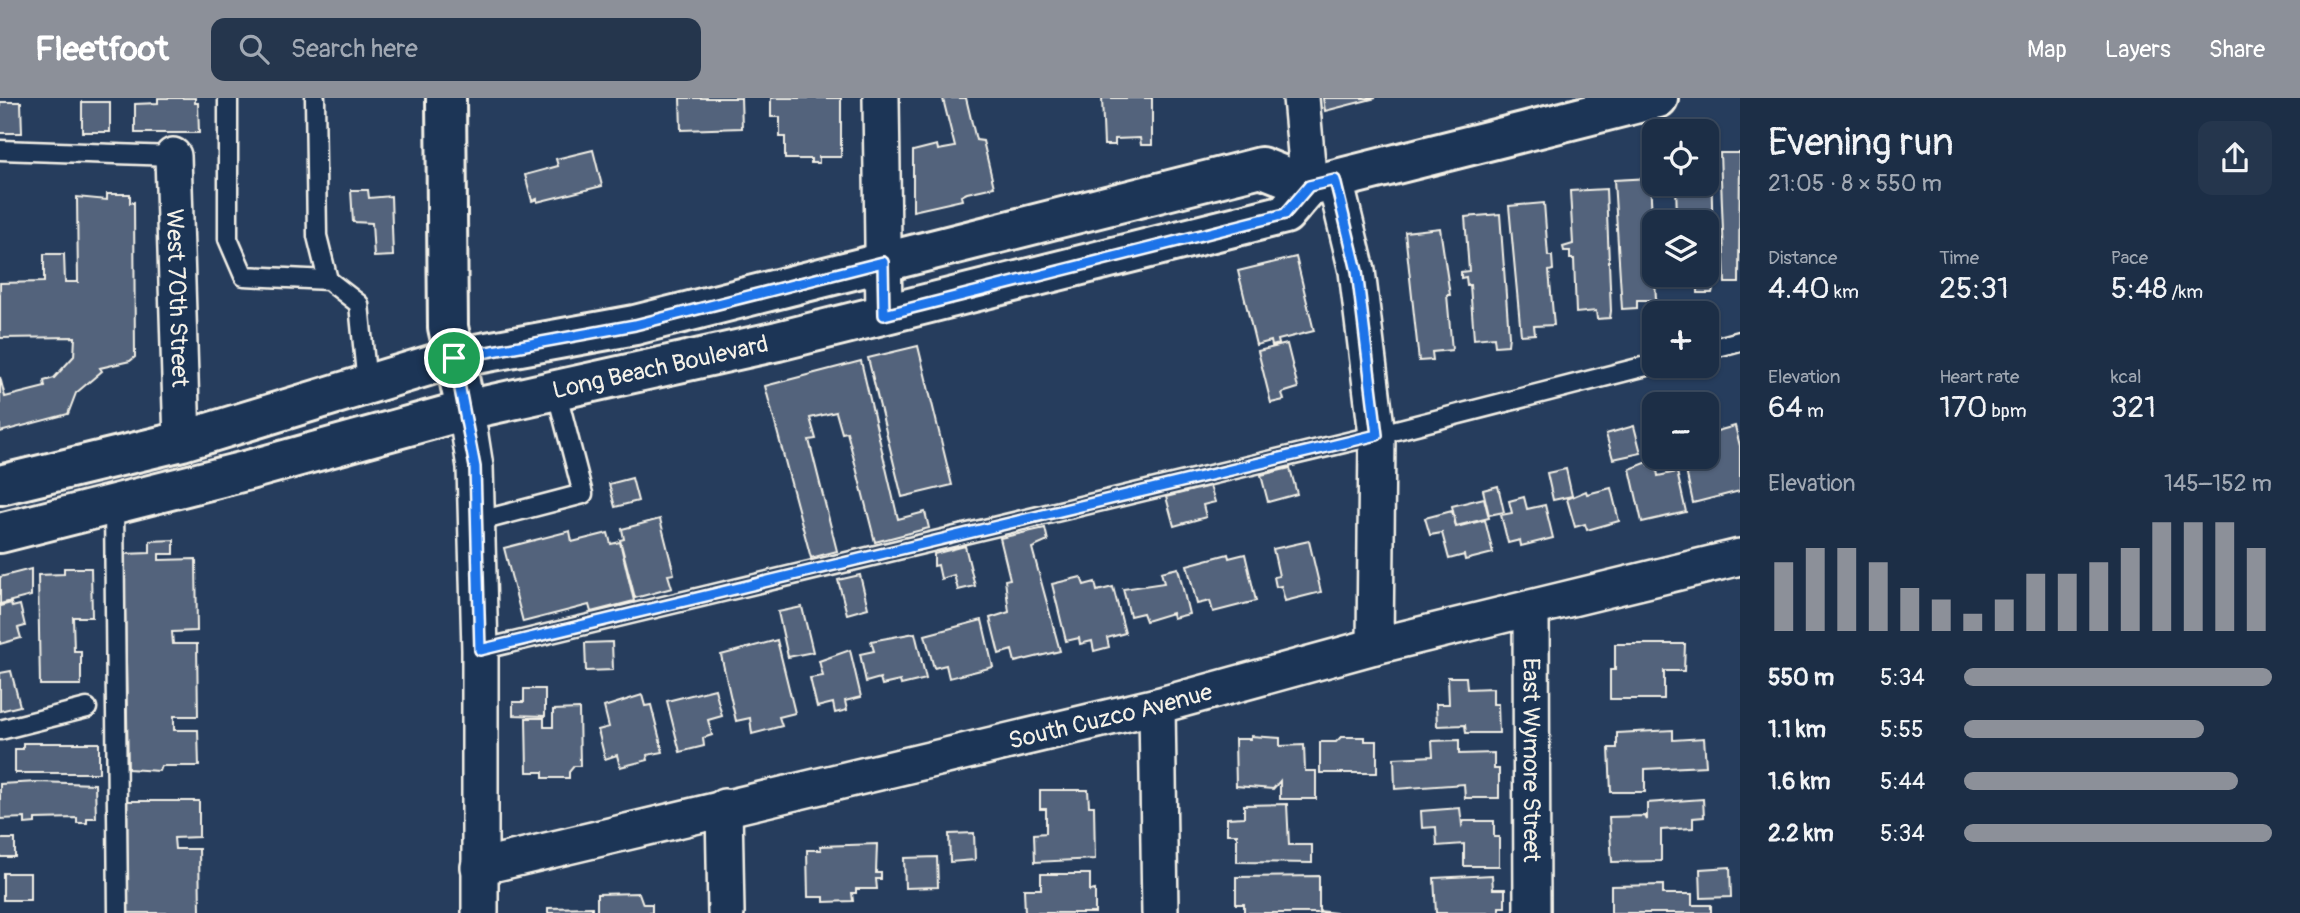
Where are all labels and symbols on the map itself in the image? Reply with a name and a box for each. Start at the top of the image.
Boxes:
street label: West 70th Street [160,208,195,388]
pin [424,328,484,388]
street label: Long Beach Boulevard [550,329,771,405]
street label: East Wymore Street [1517,658,1546,863]
street label: South Cuzco Avenue [1006,677,1215,755]

